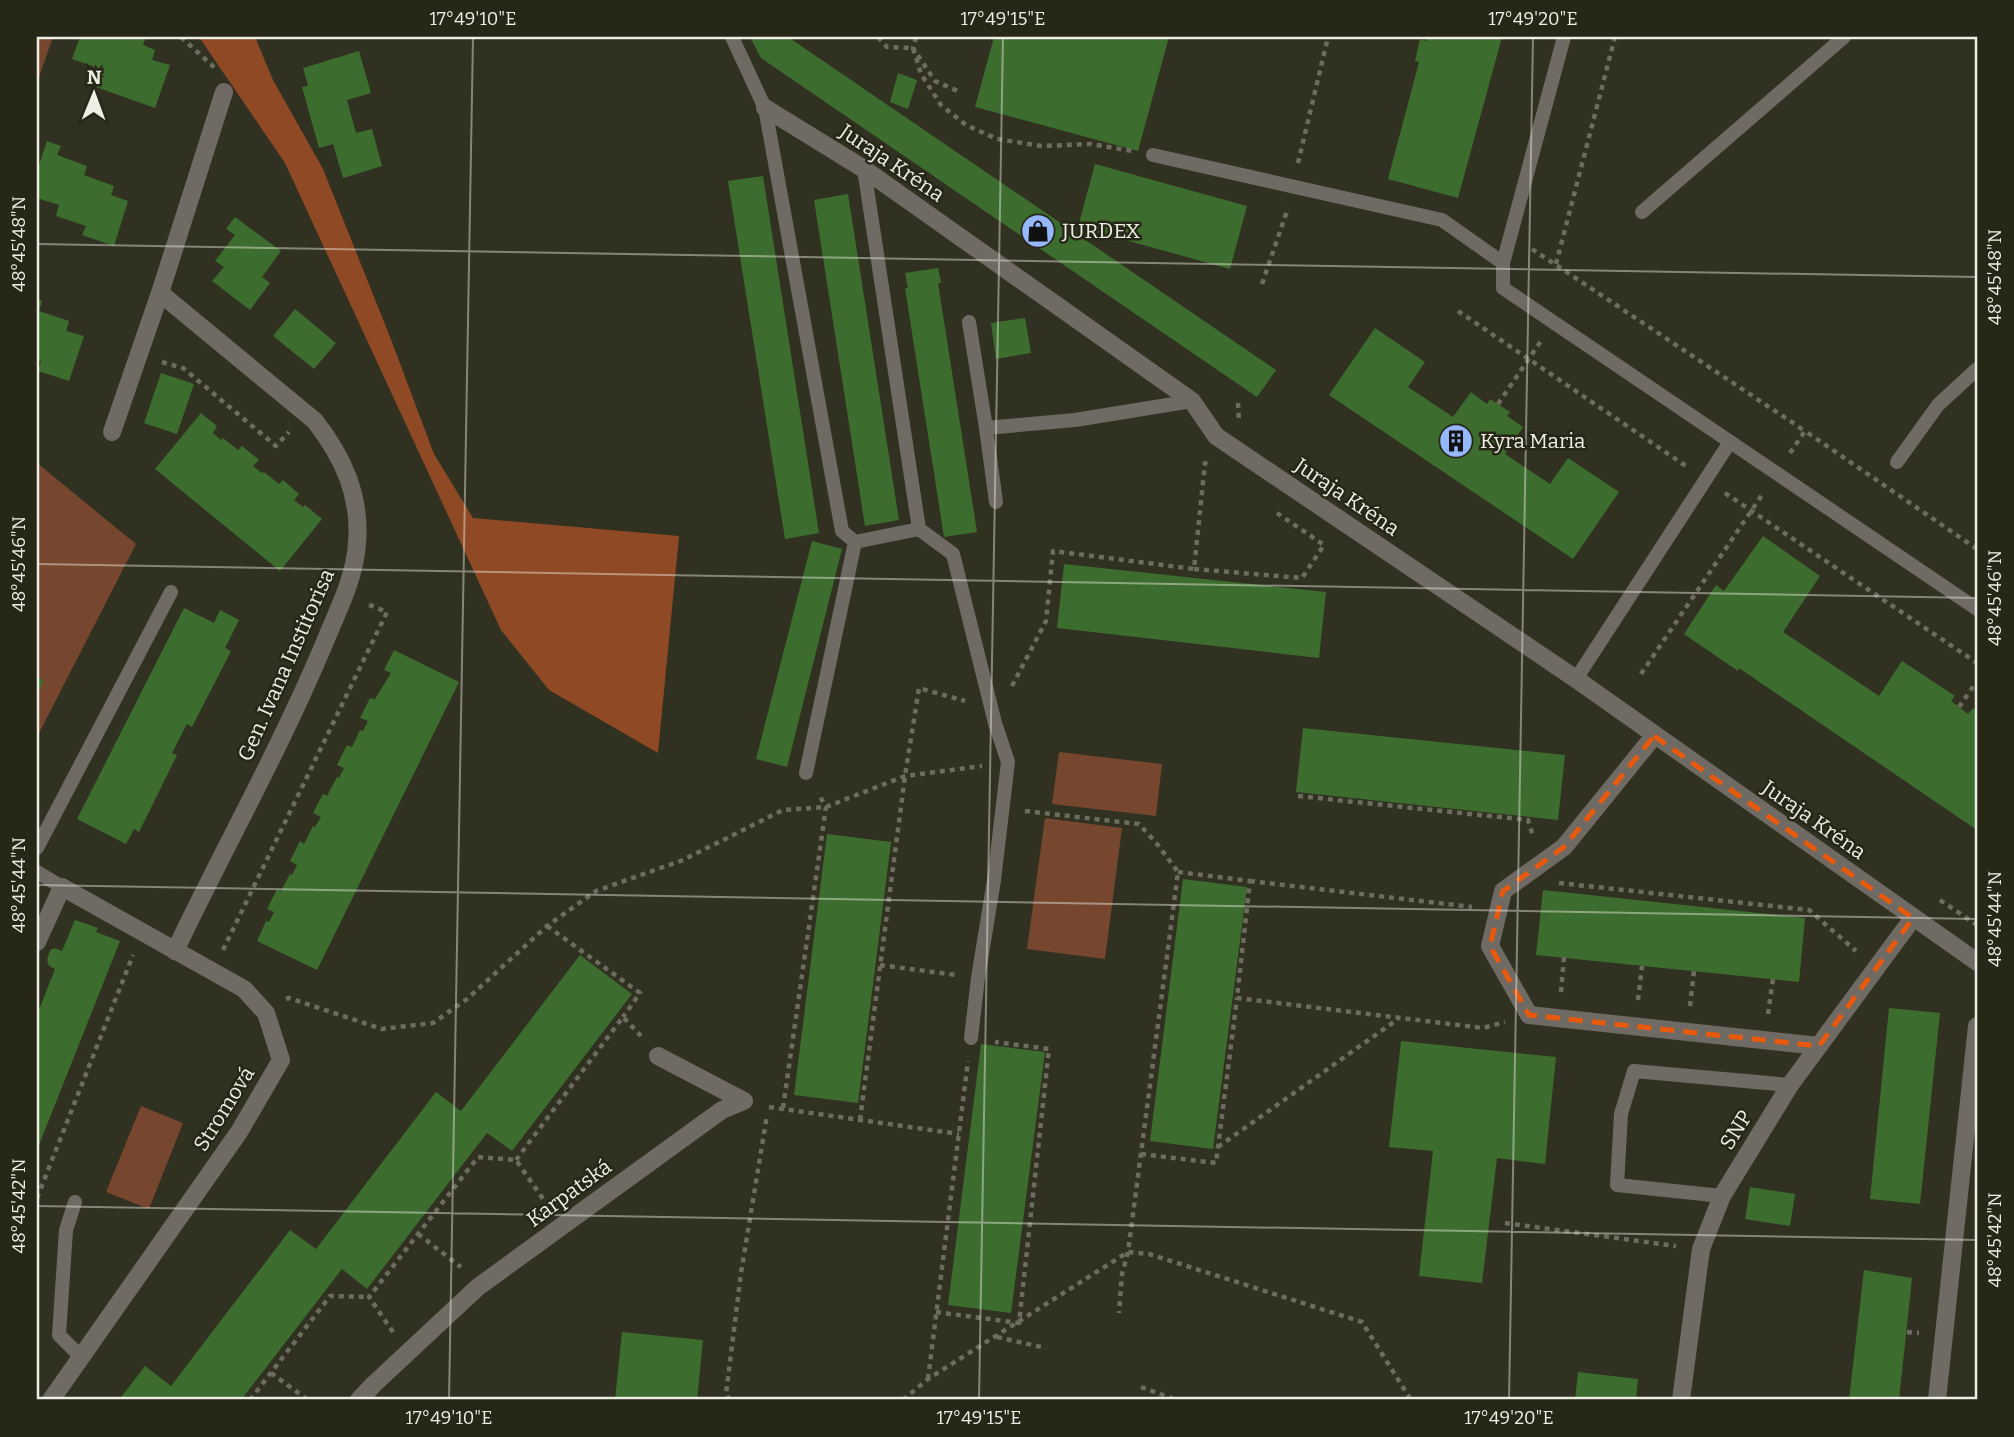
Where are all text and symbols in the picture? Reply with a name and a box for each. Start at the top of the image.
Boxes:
text: 17°49'10"E [430,8,516,30]
text: 17°49'15"E [961,8,1045,30]
text: 17°49'20"E [1488,8,1578,30]
north arrow [60,60,130,130]
text: N [87,66,102,89]
street label: Juraja Kréna [834,118,950,208]
text: 48°45'48"N [8,196,30,292]
shop icon: JURDEX [1019,212,1057,250]
place label: JURDEX [1061,218,1140,244]
text: 48°45'48"N [1984,229,2006,325]
building icon: Kyra Maria [1437,422,1475,460]
place label: Kyra Maria [1480,428,1586,454]
street label: Juraja Kréna [1289,452,1405,542]
text: 48°45'46"N [8,516,30,612]
text: 48°45'46"N [1984,550,2006,646]
street label: Gen. Ivana Institorisa [232,564,340,765]
street label: Juraja Kréna [1756,774,1871,866]
text: 48°45'44"N [8,837,30,933]
text: 48°45'44"N [1984,871,2006,967]
street label: Stromová [188,1062,260,1156]
street label: SNP [1714,1106,1758,1154]
street label: Karpatská [521,1153,617,1233]
text: 48°45'42"N [8,1158,30,1254]
text: 48°45'42"N [1984,1192,2006,1288]
text: 17°49'10"E [406,1407,492,1429]
text: 17°49'15"E [937,1407,1021,1429]
text: 17°49'20"E [1464,1407,1554,1429]

